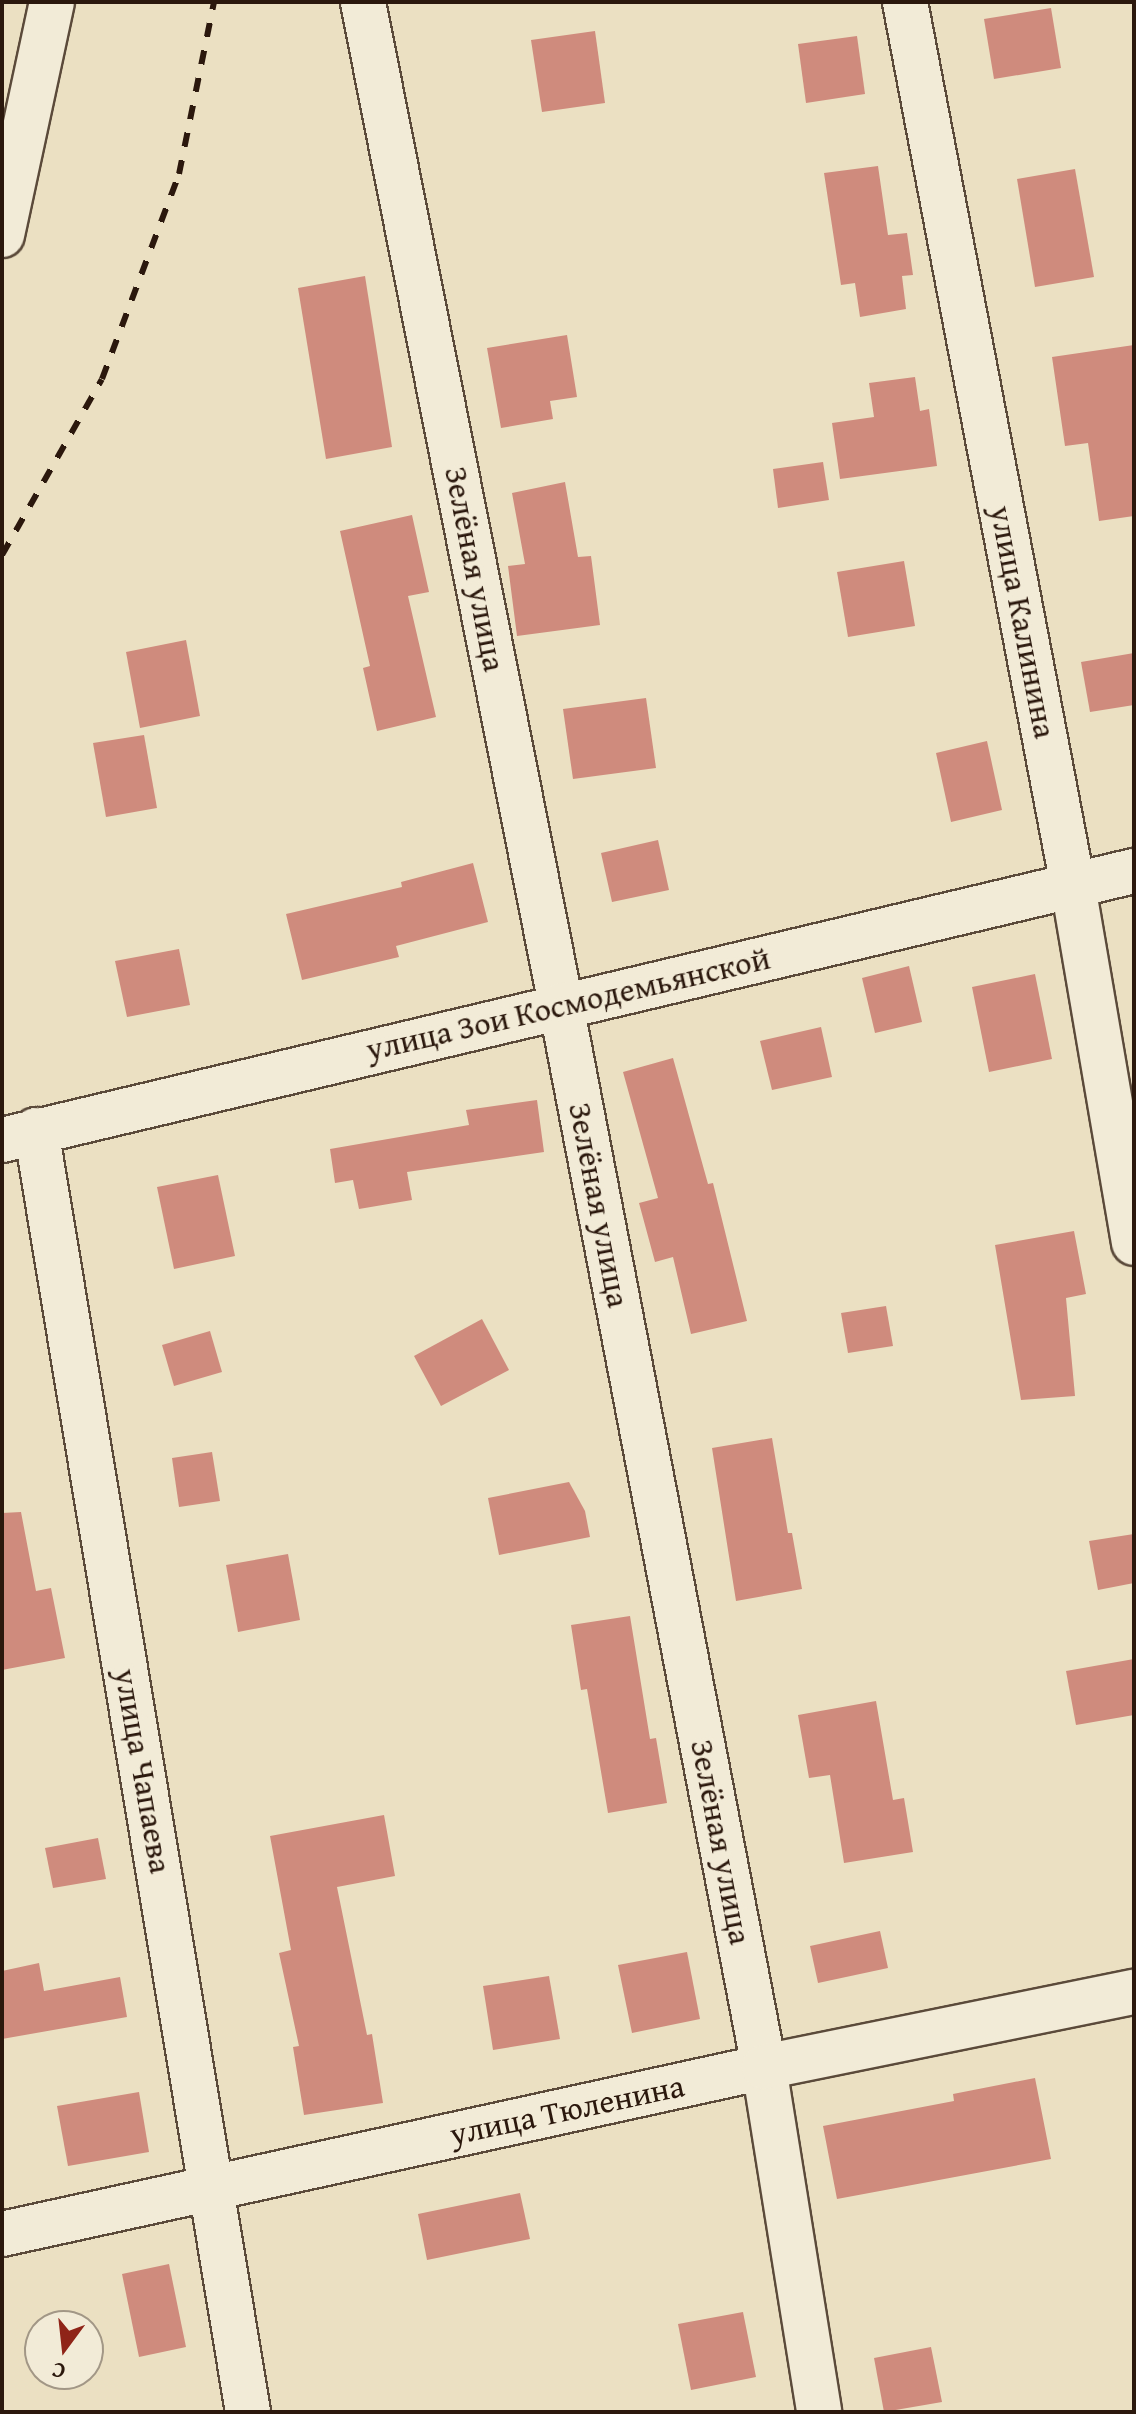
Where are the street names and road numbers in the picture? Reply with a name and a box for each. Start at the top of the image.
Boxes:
street label: Зелёная улица [436,463,514,675]
street label: улица Калинина [982,502,1064,742]
street label: улица Зои Космодемьянской [362,939,774,1069]
street label: Зелёная улица [560,1099,638,1311]
street label: улица Чапаева [106,1666,180,1876]
street label: Зелёная улица [682,1736,760,1948]
street label: улица Тюленина [446,2066,688,2154]

